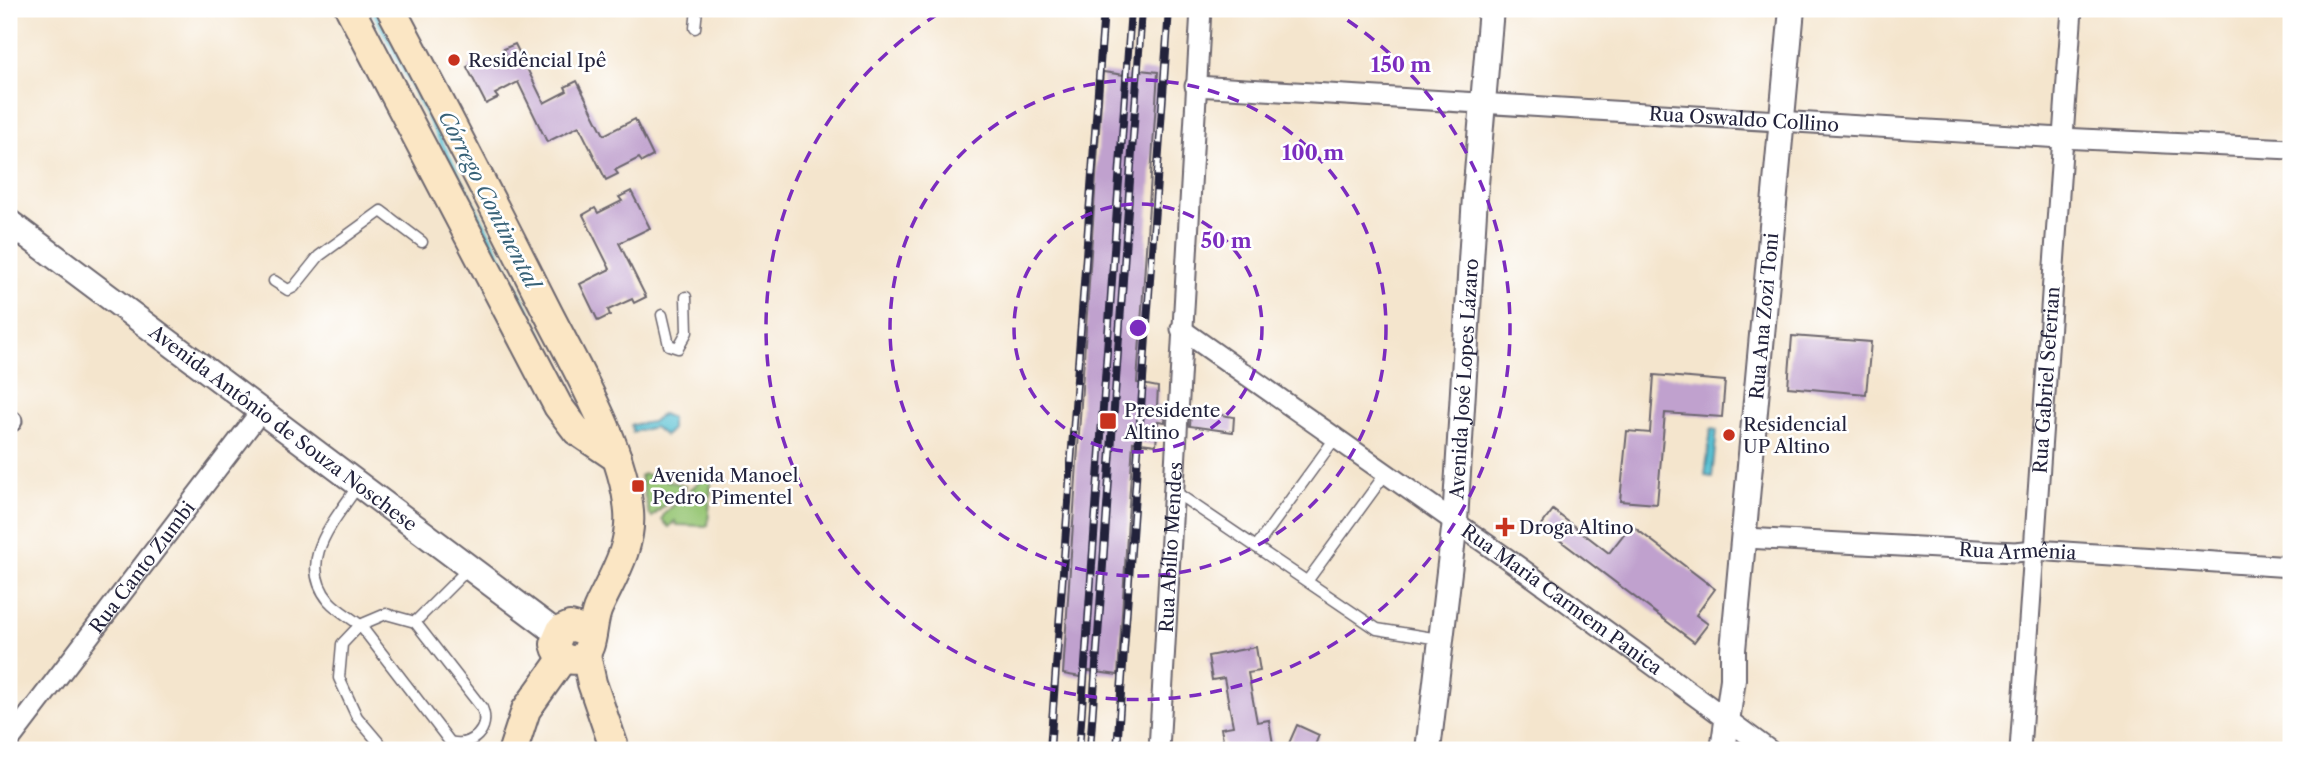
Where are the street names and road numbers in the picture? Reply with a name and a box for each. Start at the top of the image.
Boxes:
street label: Rua Oswaldo Collino [1648,102,1840,137]
street label: Rua Ana Zozi Toni [1745,232,1783,400]
street label: Avenida José Lopes Lázaro [1445,258,1483,501]
street label: Rua Gabriel Seferian [2028,286,2065,474]
street label: Avenida Antônio de Souza Noschese [144,320,421,536]
street label: Rua Abílio Mendes [1155,461,1187,633]
street label: Rua Canto Zumbi [85,497,200,638]
street label: Rua Maria Carmem Panica [1457,519,1666,680]
street label: Rua Armênia [1958,538,2077,565]

